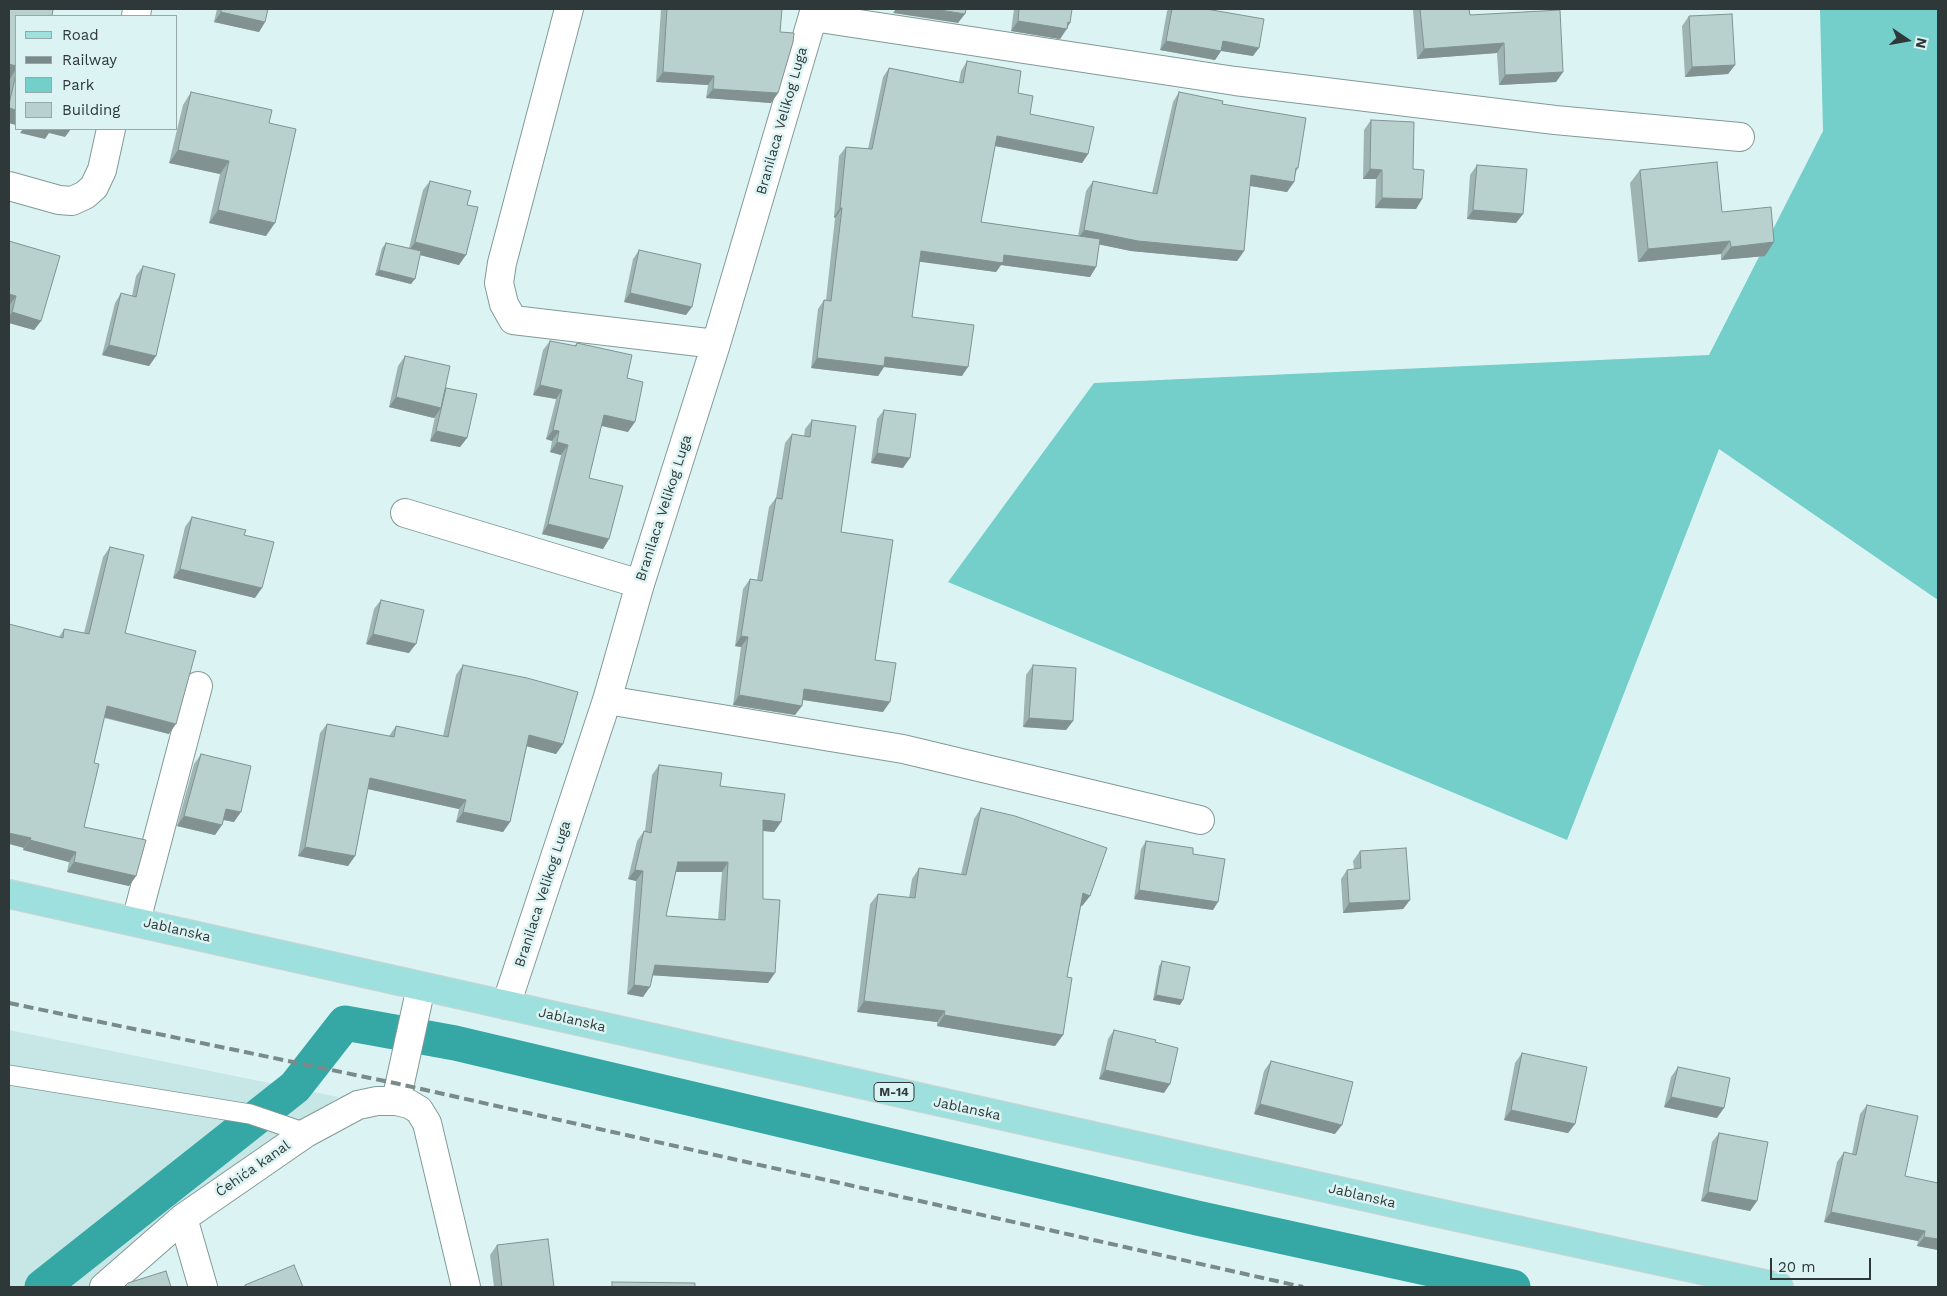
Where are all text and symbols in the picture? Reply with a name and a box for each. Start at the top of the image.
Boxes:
legend [15,15,178,130]
north arrow [1882,15,1932,65]
text: Road [62,26,99,44]
text: N [1913,36,1931,50]
street label: Branilaca Velikog Luga [753,45,811,197]
text: Railway [62,51,117,69]
text: Park [62,76,94,94]
text: Building [62,101,120,119]
street label: Branilaca Velikog Luga [632,433,696,583]
street label: Branilaca Velikog Luga [511,819,575,969]
street label: Jablanska [142,914,212,946]
street label: Jablanska [537,1004,607,1036]
road number: M-14 [874,1082,914,1102]
street label: Jablanska [932,1094,1002,1124]
street label: Ćehića kanal [212,1137,294,1201]
street label: Jablanska [1327,1180,1397,1212]
scale bar [1772,1248,1873,1280]
text: 20 m [1778,1258,1816,1276]

